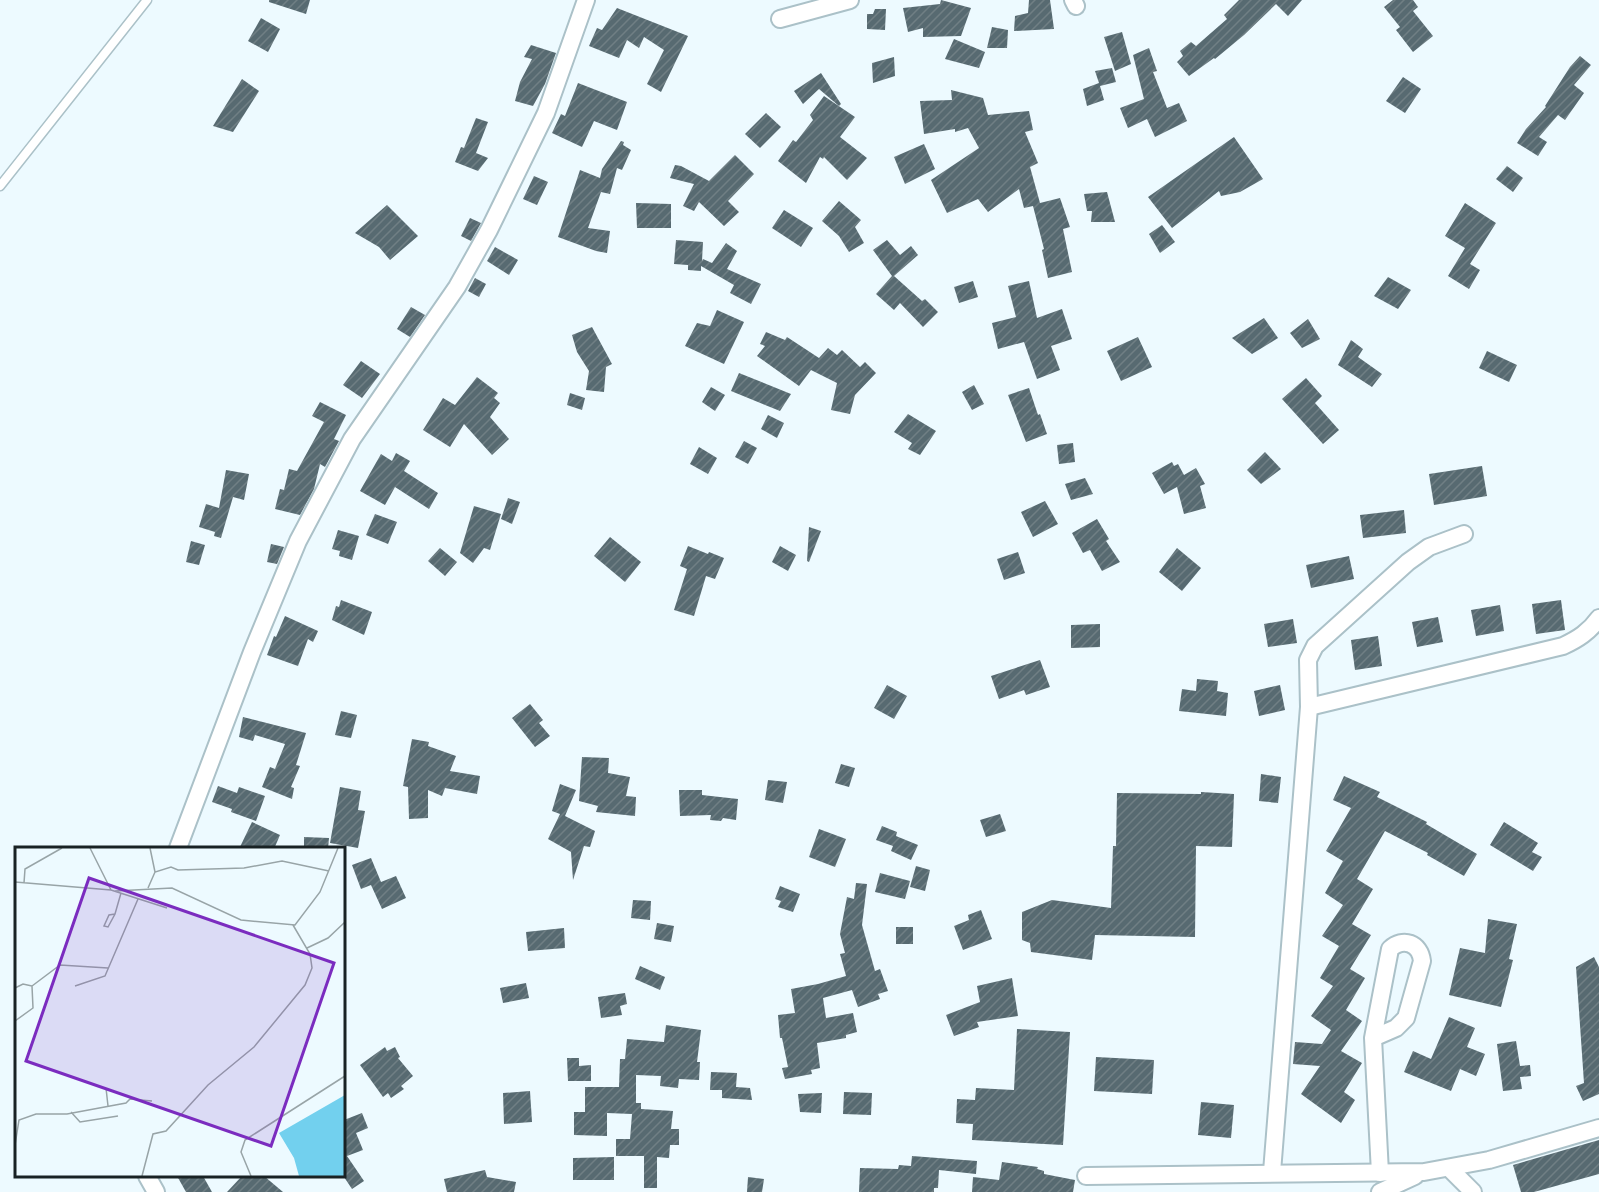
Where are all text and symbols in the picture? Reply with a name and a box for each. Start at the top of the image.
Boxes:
inset map [15,847,345,1177]

